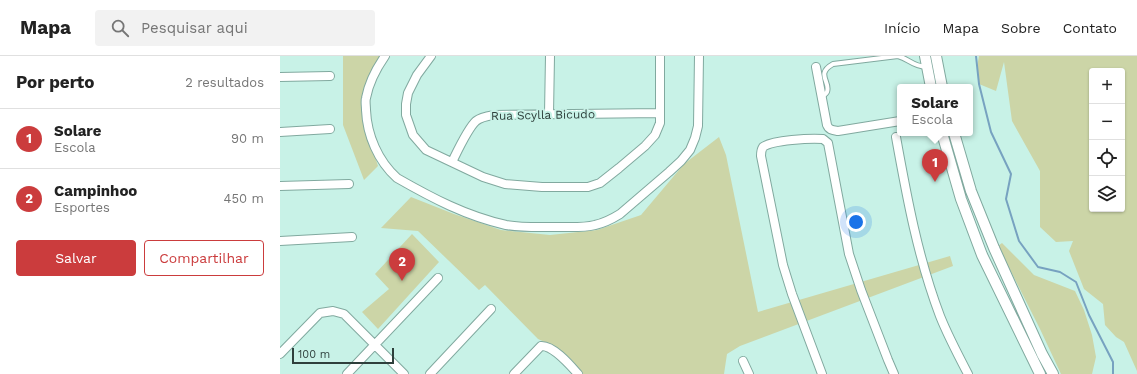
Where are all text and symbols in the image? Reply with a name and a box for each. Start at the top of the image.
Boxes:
search box [95,10,375,46]
text: Mapa [20,16,71,39]
icon: search [109,17,131,39]
text: Pesquisar aqui [141,19,248,37]
text: Início [884,20,920,36]
text: Mapa [942,20,979,36]
text: Sobre [1001,20,1041,36]
text: Contato [1063,20,1117,36]
map controls [1089,68,1125,212]
button: + [1089,68,1125,104]
text: Por perto [16,72,94,92]
text: 2 resultados [185,75,264,90]
popup [897,84,973,136]
text: Solare [911,94,959,112]
button: − [1089,104,1125,140]
street label: Rua Scylla Bicudo [491,107,595,123]
text: Escola [911,112,953,127]
text: Solare [54,122,101,140]
text: 1 [26,131,32,146]
text: 90 m [231,131,264,146]
text: Escola [54,140,96,155]
button: locate [1089,140,1125,176]
pin: 1 [922,149,948,182]
button: layers [1089,176,1125,212]
text: Campinhoo [54,182,137,200]
text: 2 [25,191,33,206]
text: 450 m [224,191,264,206]
text: Esportes [54,200,110,215]
your location [846,212,866,232]
button: Salvar [16,240,136,276]
button: Compartilhar [144,240,264,276]
pin: 2 [389,248,415,281]
scale bar [292,346,394,365]
text: 100 m [298,348,330,361]

